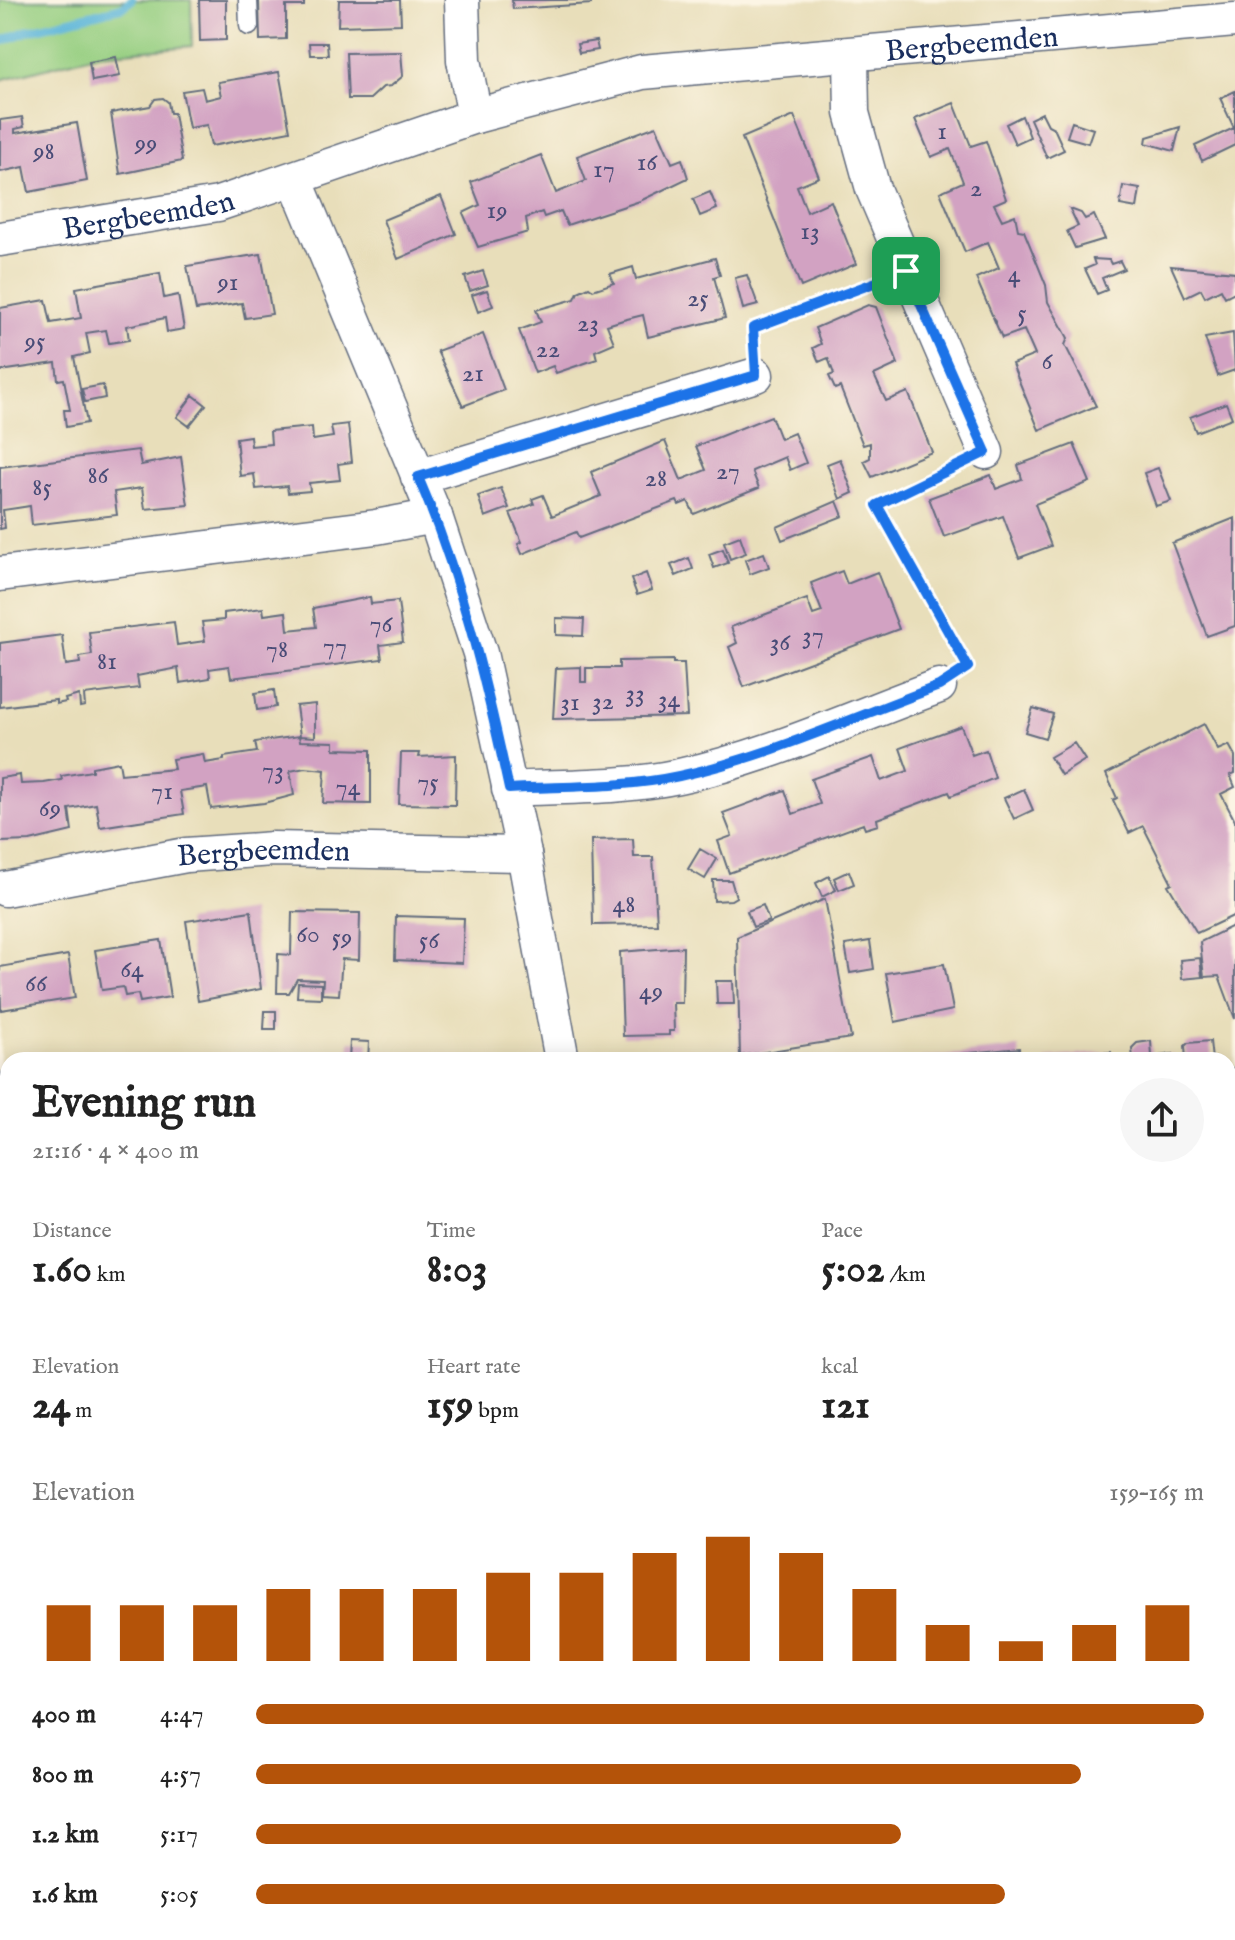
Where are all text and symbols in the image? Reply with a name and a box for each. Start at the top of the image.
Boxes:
street label: Bergbeemden [884,19,1060,72]
house number: 1 [937,115,947,148]
house number: 99 [134,127,157,160]
house number: 98 [32,135,55,168]
house number: 16 [637,146,658,179]
house number: 17 [593,153,615,186]
house number: 2 [970,172,982,205]
street label: Bergbeemden [60,183,240,250]
house number: 19 [486,194,508,227]
house number: 13 [800,215,820,248]
pin [872,237,940,305]
icon: arrive [884,249,928,293]
house number: 4 [1008,258,1021,291]
house number: 91 [217,266,238,299]
house number: 25 [687,282,709,315]
house number: 5 [1017,297,1027,330]
house number: 23 [577,307,599,340]
house number: 95 [24,325,45,358]
house number: 22 [536,333,560,366]
house number: 6 [1042,345,1054,378]
house number: 21 [462,357,484,390]
house number: 27 [716,455,740,488]
house number: 86 [87,459,110,492]
house number: 28 [645,462,667,495]
house number: 85 [32,471,52,504]
house number: 76 [369,608,394,641]
house number: 37 [802,619,824,652]
house number: 36 [770,626,791,659]
house number: 77 [323,630,347,663]
house number: 78 [266,633,288,666]
house number: 81 [97,645,117,678]
house number: 33 [625,677,645,710]
house number: 34 [658,683,680,716]
house number: 32 [592,685,614,718]
house number: 31 [560,686,580,719]
house number: 73 [262,754,284,787]
house number: 75 [417,766,439,799]
house number: 74 [336,771,361,804]
house number: 71 [151,775,173,808]
house number: 69 [39,792,61,825]
street label: Bergbeemden [176,832,351,877]
house number: 48 [613,888,635,921]
house number: 60 [296,918,320,951]
house number: 59 [332,921,352,954]
house number: 56 [419,924,440,957]
house number: 64 [120,953,144,986]
house number: 66 [25,967,48,1000]
house number: 49 [639,975,663,1008]
text: Evening run [32,1076,256,1132]
button: share [1120,1078,1204,1162]
text: 21:16 · 4 × 400 m [32,1134,199,1167]
text: Distance [32,1217,112,1245]
text: Time [427,1217,476,1245]
text: Pace [821,1217,863,1245]
text: 1.60 [32,1245,92,1296]
text: 8:03 [427,1245,487,1296]
text: 5:02 [821,1245,885,1296]
text: km [92,1261,126,1289]
text: /km [885,1261,926,1289]
text: Elevation [32,1353,119,1381]
text: Heart rate [427,1353,521,1381]
text: kcal [821,1353,858,1381]
text: 24 [32,1381,70,1432]
text: 159 [427,1381,474,1432]
text: 121 [821,1381,870,1432]
text: m [70,1397,92,1425]
text: bpm [474,1397,519,1425]
text: Elevation [32,1476,135,1509]
text: 159–165 m [1109,1476,1204,1509]
text: 400 m [32,1698,96,1731]
text: 4:47 [160,1698,204,1731]
text: 800 m [32,1758,94,1791]
text: 4:57 [160,1758,201,1791]
text: 1.2 km [32,1818,99,1851]
text: 5:17 [160,1818,198,1851]
text: 1.6 km [32,1878,98,1911]
text: 5:05 [160,1878,198,1911]

